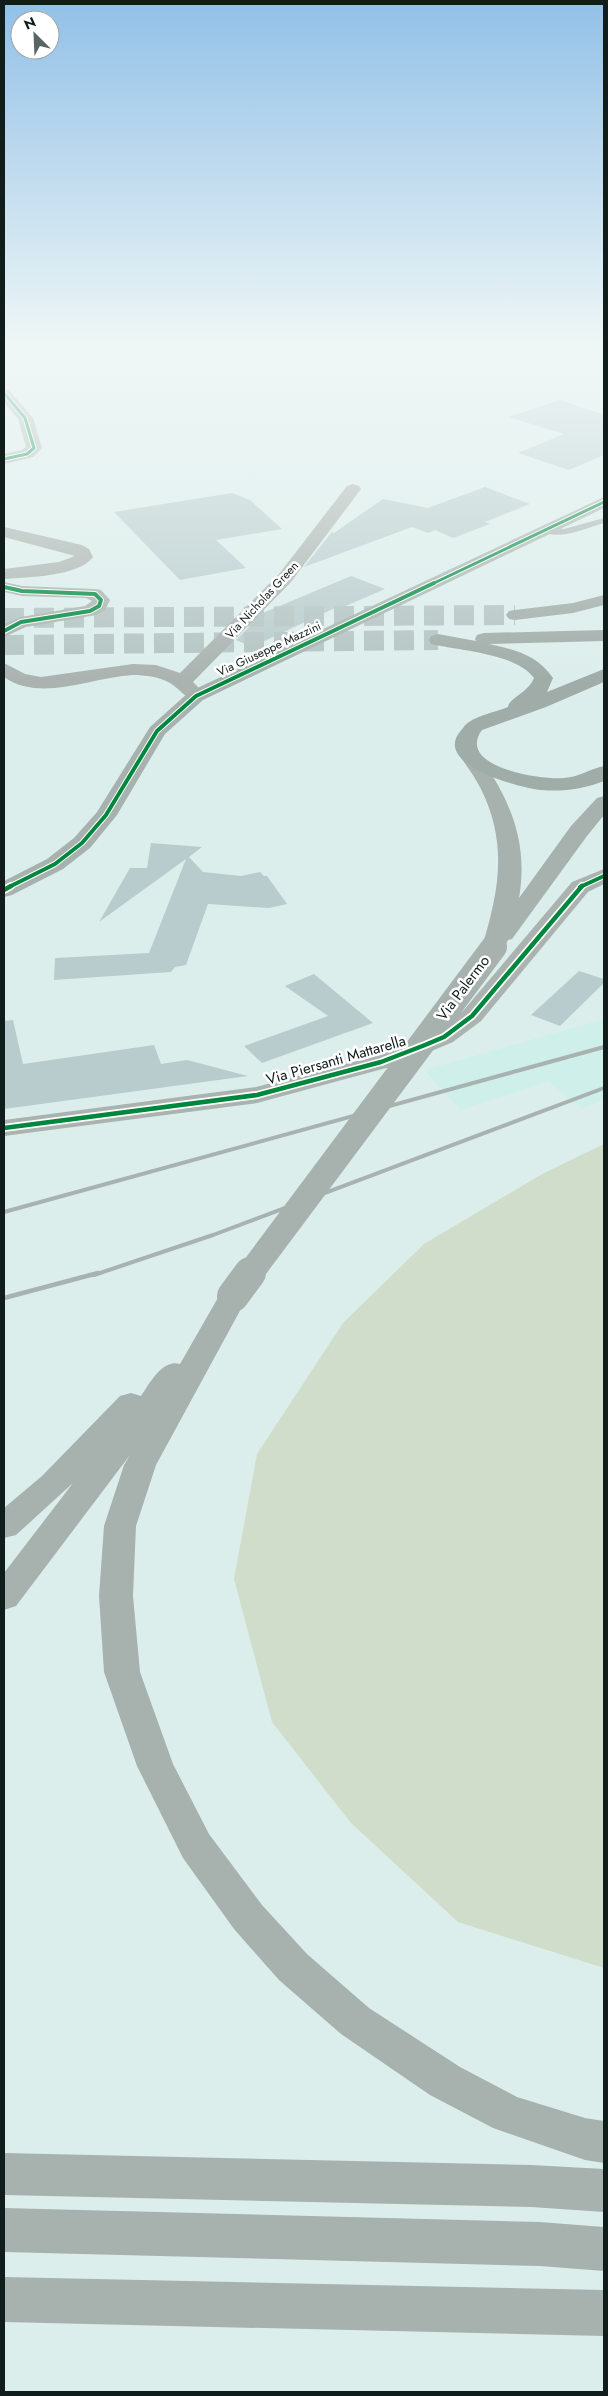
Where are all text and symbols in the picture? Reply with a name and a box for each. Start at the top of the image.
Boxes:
north arrow [10,10,60,60]
text: N [21,12,39,35]
street label: Via Nicholas Green [221,557,303,643]
street label: Via Giuseppe Mazzini [214,617,324,681]
street label: Via Palermo [431,951,495,1025]
street label: Via Piersanti Mattarella [264,1030,408,1090]

